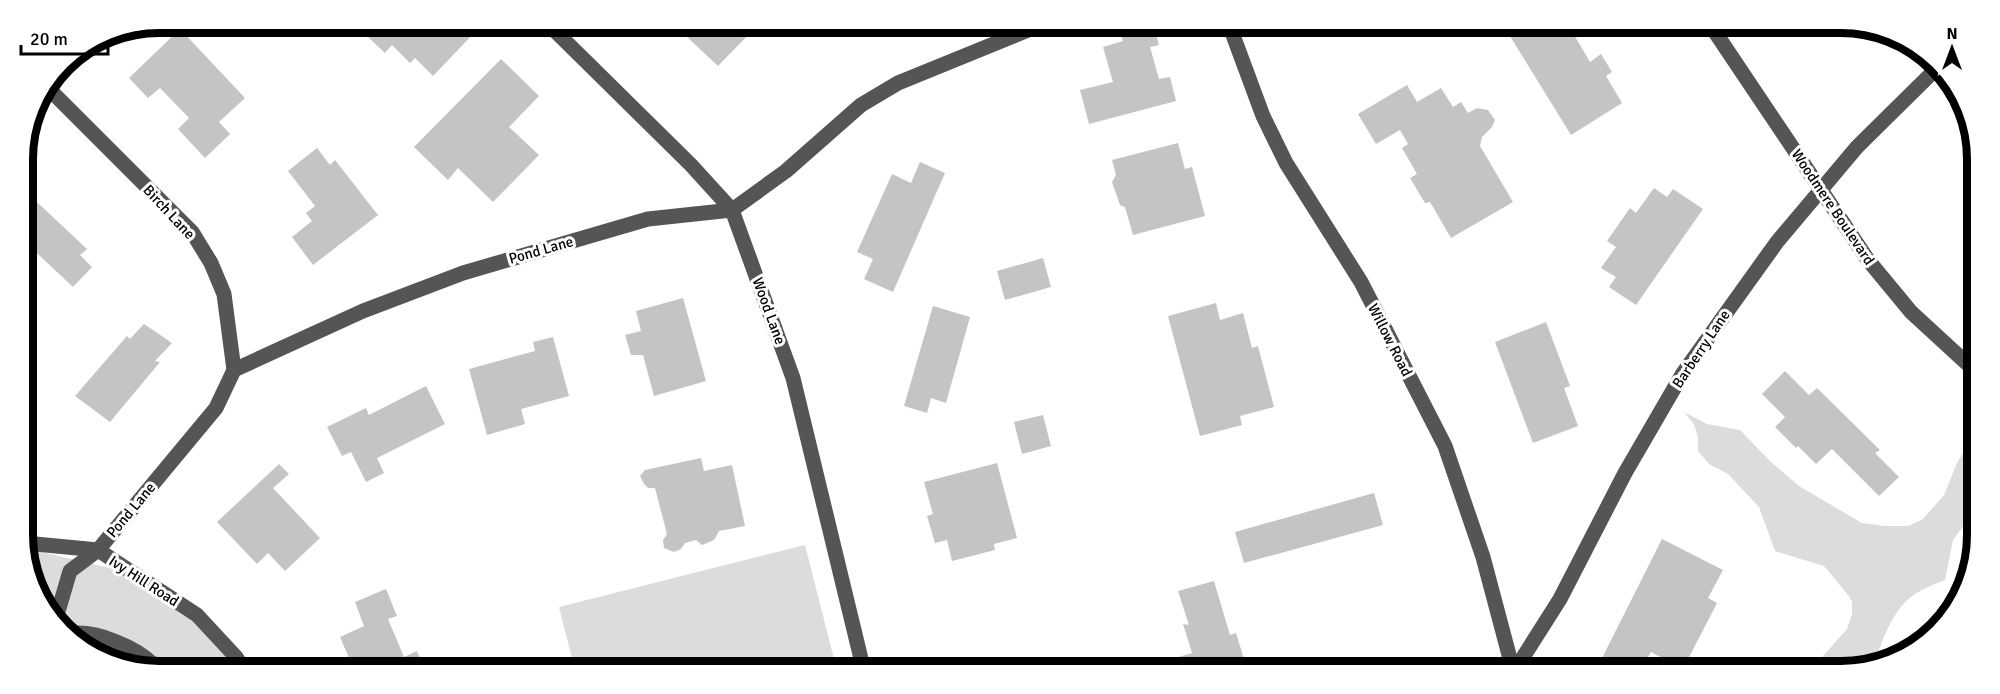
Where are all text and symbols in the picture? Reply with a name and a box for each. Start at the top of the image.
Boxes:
scale bar [21,18,108,56]
north arrow [1922,18,1982,78]
text: N [1946,24,1958,44]
text: 20 m [30,28,68,50]
street label: Woodmere Boulevard [1788,146,1878,268]
street label: Birch Lane [139,181,199,243]
street label: Pond Lane [507,232,575,268]
street label: Wood Lane [749,275,789,347]
street label: Willow Road [1364,301,1416,379]
street label: Barberry Lane [1668,307,1734,391]
street label: Pond Lane [103,479,159,541]
street label: Ivy Hill Road [106,552,182,610]

